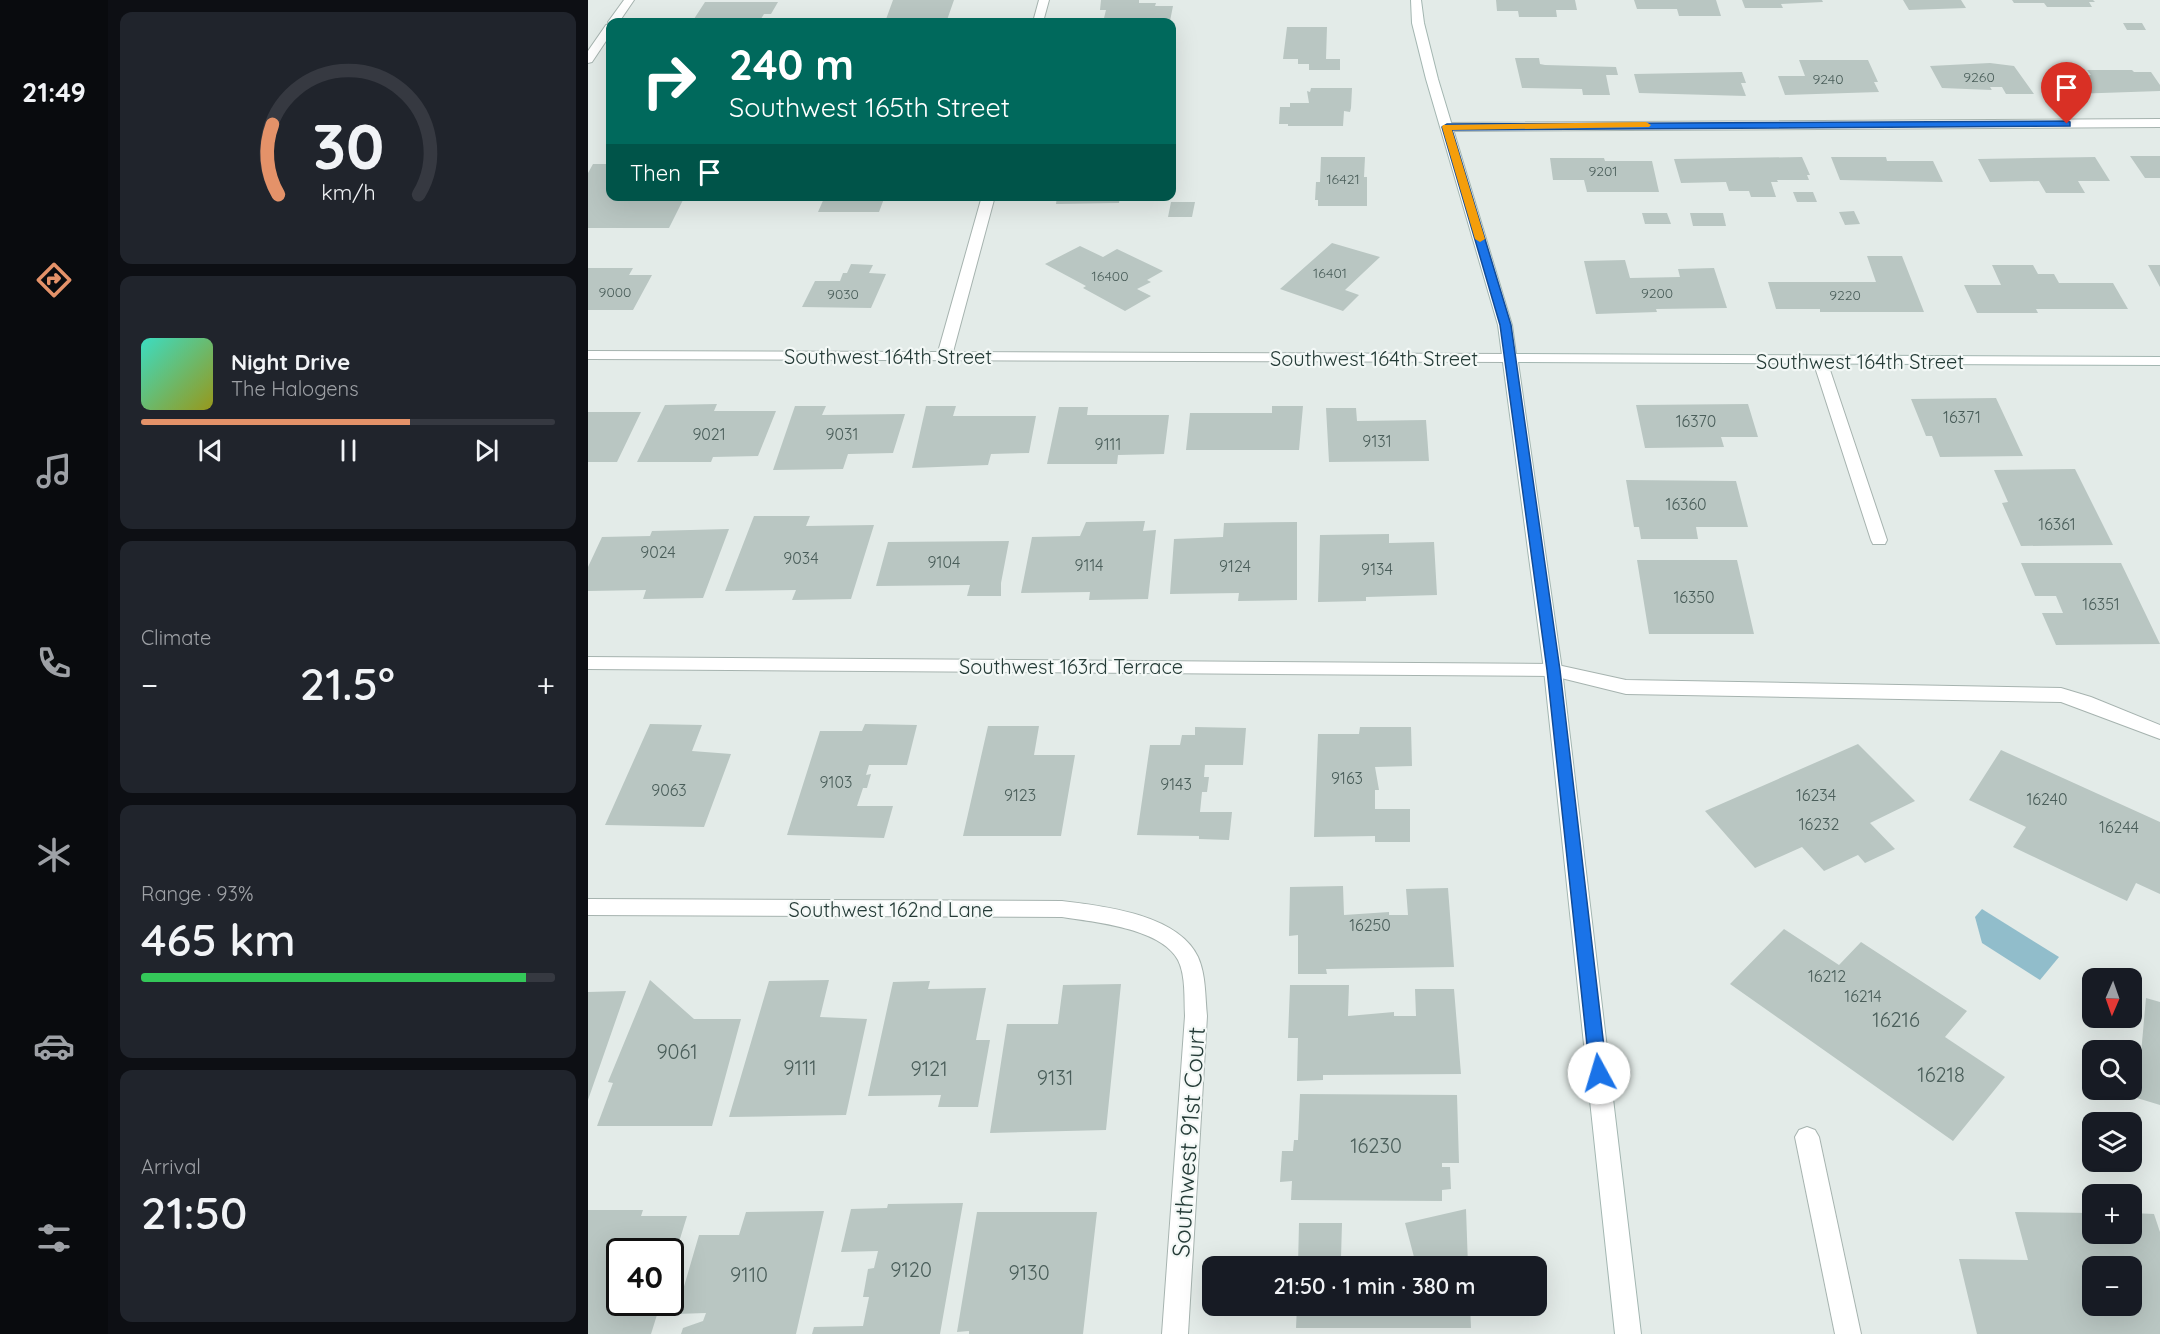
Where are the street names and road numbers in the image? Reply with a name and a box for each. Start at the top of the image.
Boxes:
street label: Southwest 164th Street [784,344,992,369]
street label: Southwest 164th Street [1270,346,1478,371]
street label: Southwest 164th Street [1756,349,1964,374]
street label: Southwest 163rd Terrace [959,654,1183,679]
street label: Southwest 162nd Lane [789,897,993,922]
street label: Southwest 91st Court [1165,1026,1211,1258]

